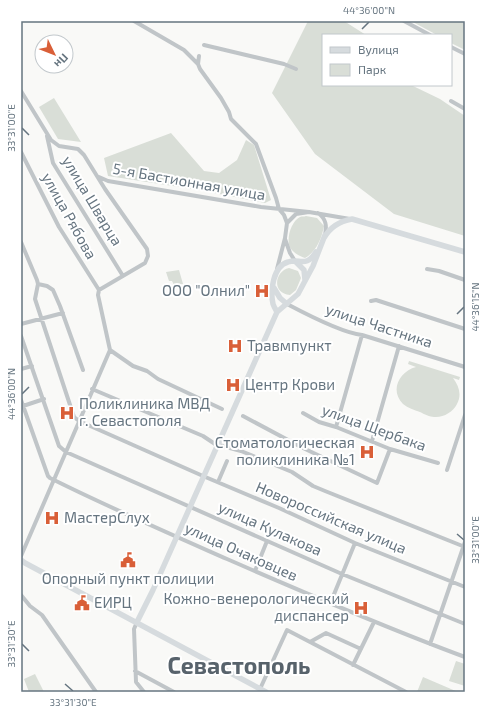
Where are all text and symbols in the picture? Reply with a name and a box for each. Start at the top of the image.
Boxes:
text: 44°36'00"N [343,4,395,16]
north arrow [34,34,74,74]
legend [322,34,452,86]
text: Вулиця [358,42,399,57]
text: Пн [52,51,71,71]
text: Парк [358,62,387,76]
text: 33°31'00"E [5,104,17,152]
street label: улица Шварца [58,152,127,249]
street label: 5-я Бастионная улица [111,159,267,204]
street label: улица Рябова [38,169,101,262]
place label: ООО "Олнил" [162,281,250,299]
hospital icon: ООО "Олнил" [253,282,271,300]
text: 44°36'15"N [469,282,481,332]
street label: улица Частника [323,299,435,352]
place label: Травмпункт [247,336,332,355]
hospital icon: Травмпункт [226,337,244,355]
text: 44°36'00"N [5,368,17,420]
place label: Центр Крови [245,375,335,393]
hospital icon: Центр Крови [224,376,242,394]
place label: Поликлиника МВД г. Севастополя [79,394,210,429]
street label: улица Щербака [319,400,429,455]
hospital icon: Поликлиника МВД г. Севастополя [58,404,76,422]
place label: Стоматологическая поликлиника №1 [215,433,355,468]
hospital icon: Стоматологическая поликлиника №1 [358,443,376,461]
street label: Новороссийская улица [253,477,410,558]
street label: улица Кулакова [215,497,325,560]
place label: МастерСлух [64,508,150,527]
hospital icon: МастерСлух [43,509,61,527]
text: 33°31'00"E [469,516,481,564]
street label: улица Очаковцев [182,518,301,585]
public building icon: Опорный пункт полиции [119,551,137,569]
place label: Опорный пункт полиции [42,569,214,588]
place label: Кожно-венерологический диспансер [163,589,349,624]
place label: ЕИРЦ [94,593,132,611]
public building icon: ЕИРЦ [73,594,91,612]
hospital icon: Кожно-венерологический диспансер [352,599,370,617]
text: 33°31'30"E [5,620,17,668]
district label: Севастополь [167,651,311,679]
text: 33°31'30"E [49,696,97,708]

